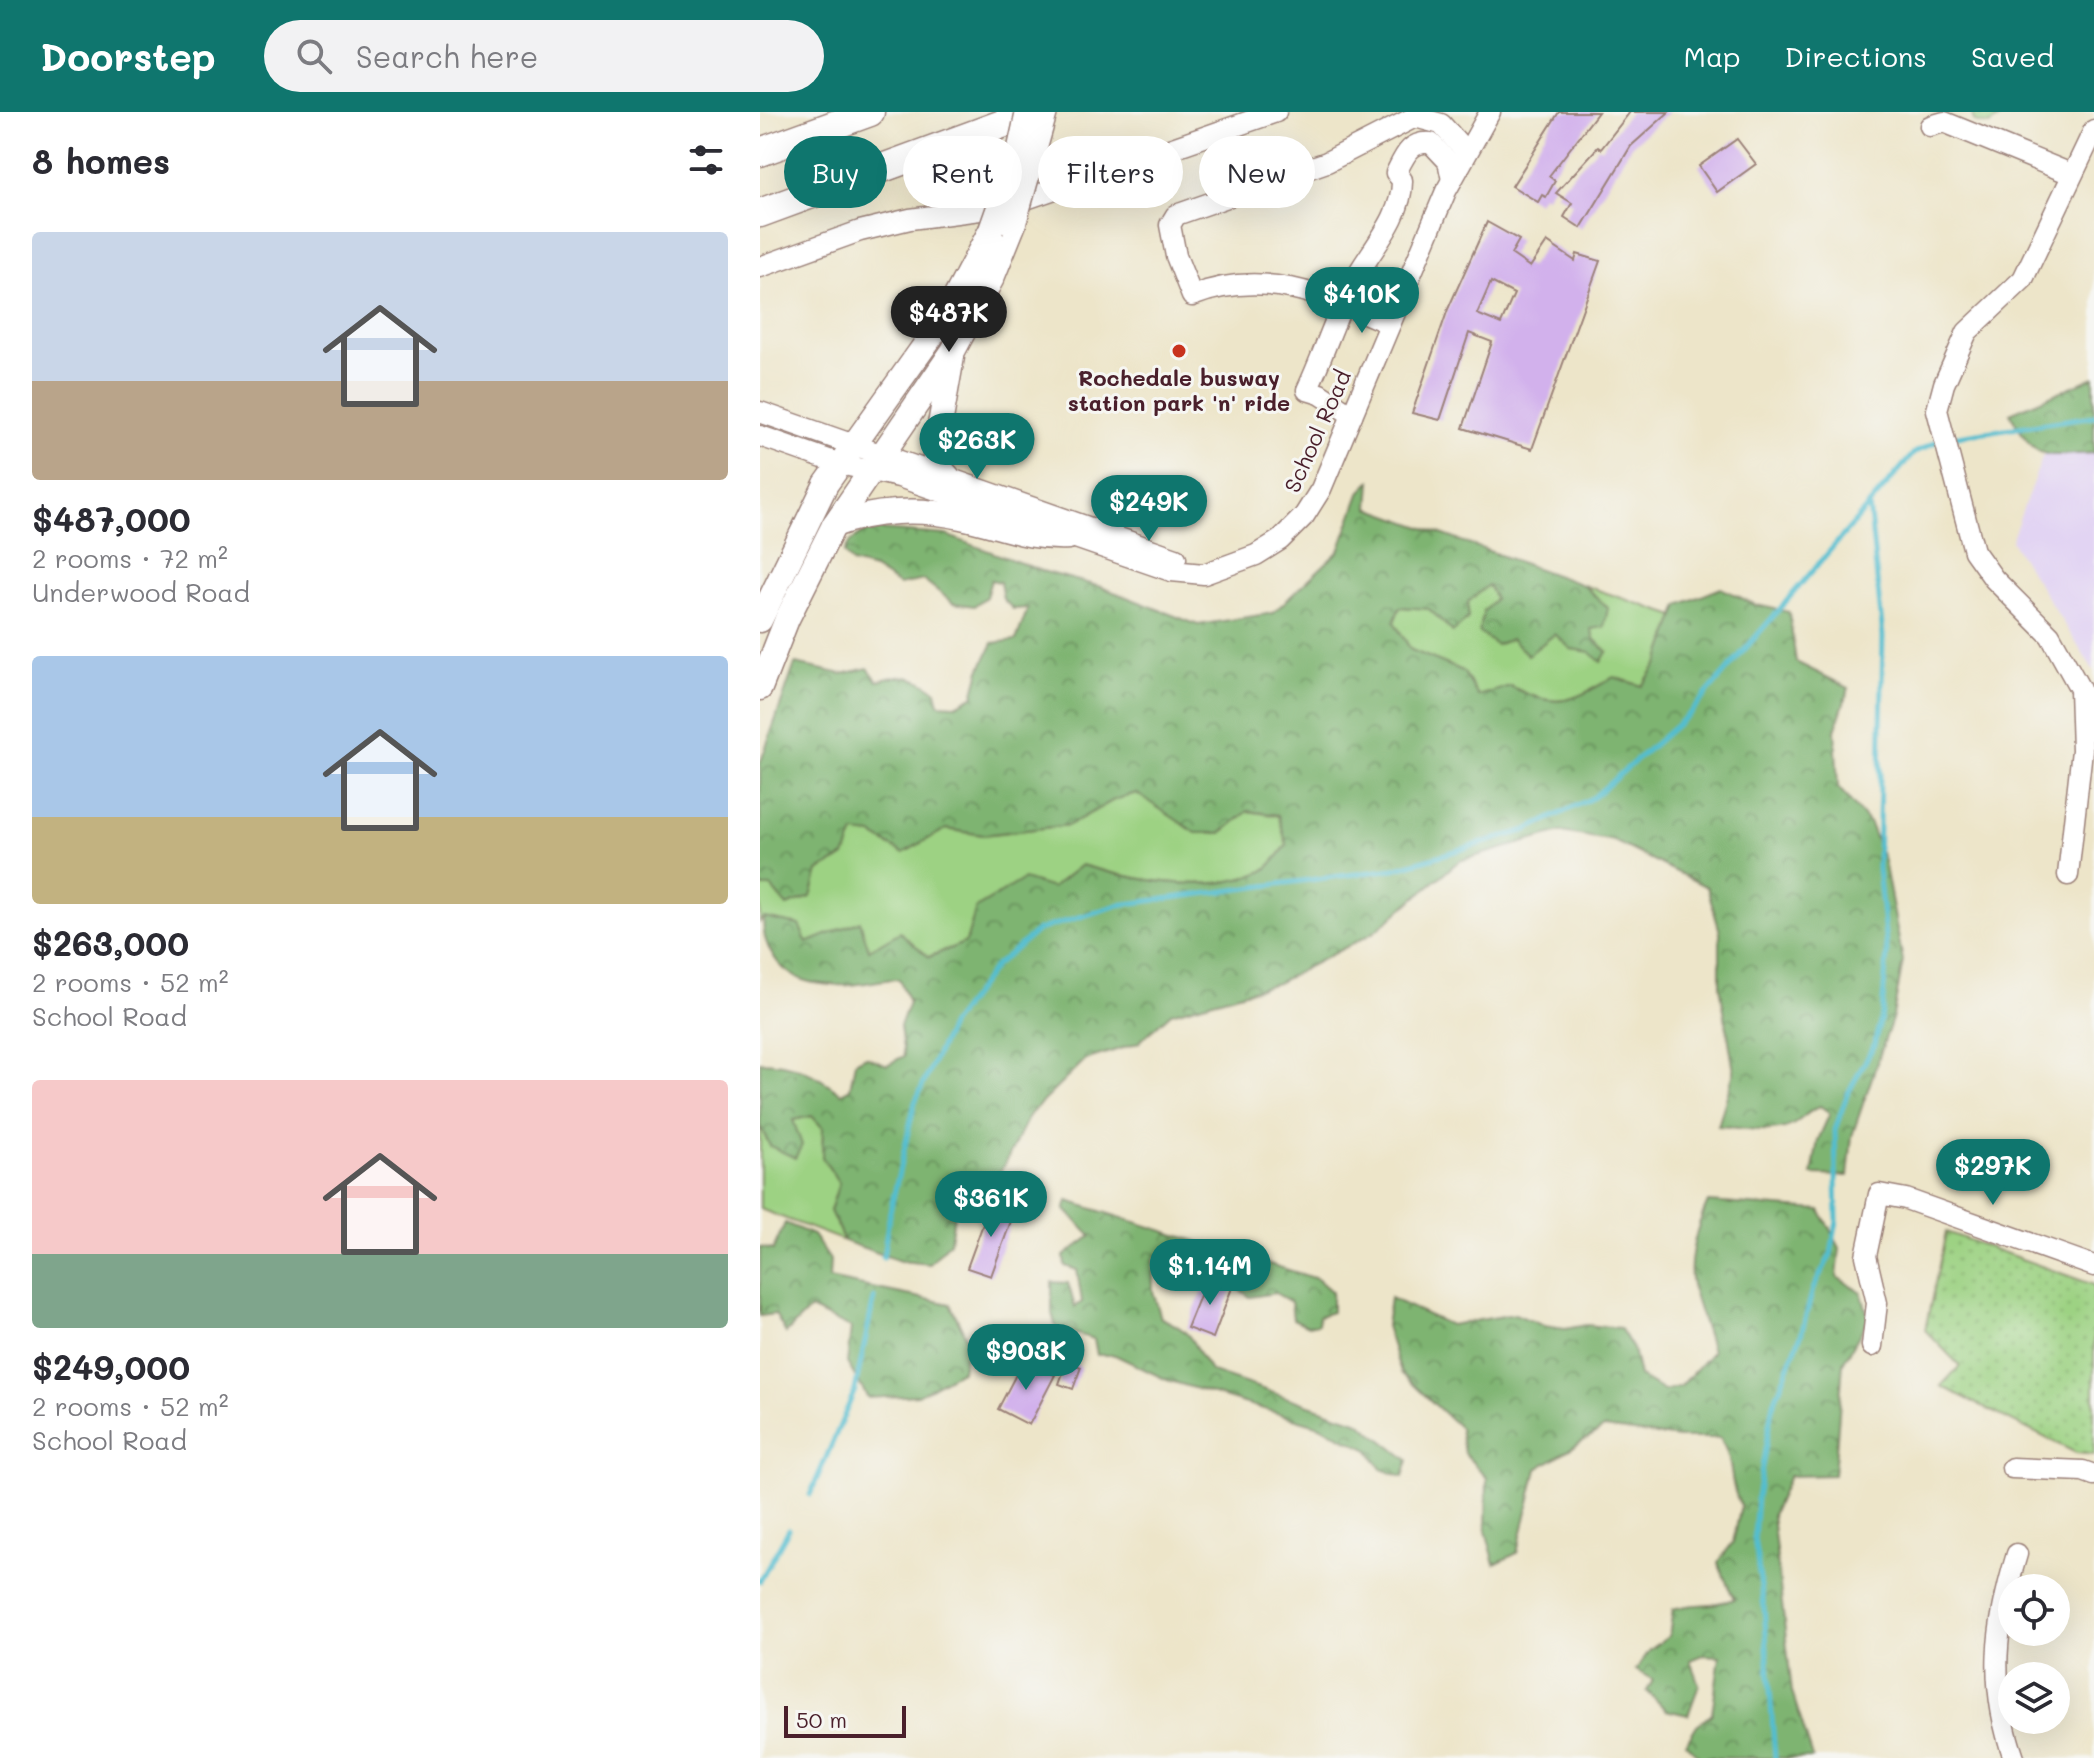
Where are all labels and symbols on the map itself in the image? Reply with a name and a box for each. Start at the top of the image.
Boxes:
pin: $410K [1306,267,1418,335]
pin: $487K [893,286,1005,354]
marker: Rochedale busway station park 'n' ride [1170,342,1188,360]
place label: Rochedale busway station park 'n' ride [1068,363,1290,417]
street label: School Road [1277,365,1357,497]
pin: $263K [921,413,1033,481]
pin: $249K [1093,475,1205,543]
pin: $297K [1937,1139,2049,1207]
pin: $361K [935,1171,1047,1239]
pin: $1.14M [1145,1239,1275,1307]
pin: $903K [970,1324,1082,1392]
scale bar [784,1702,906,1738]

